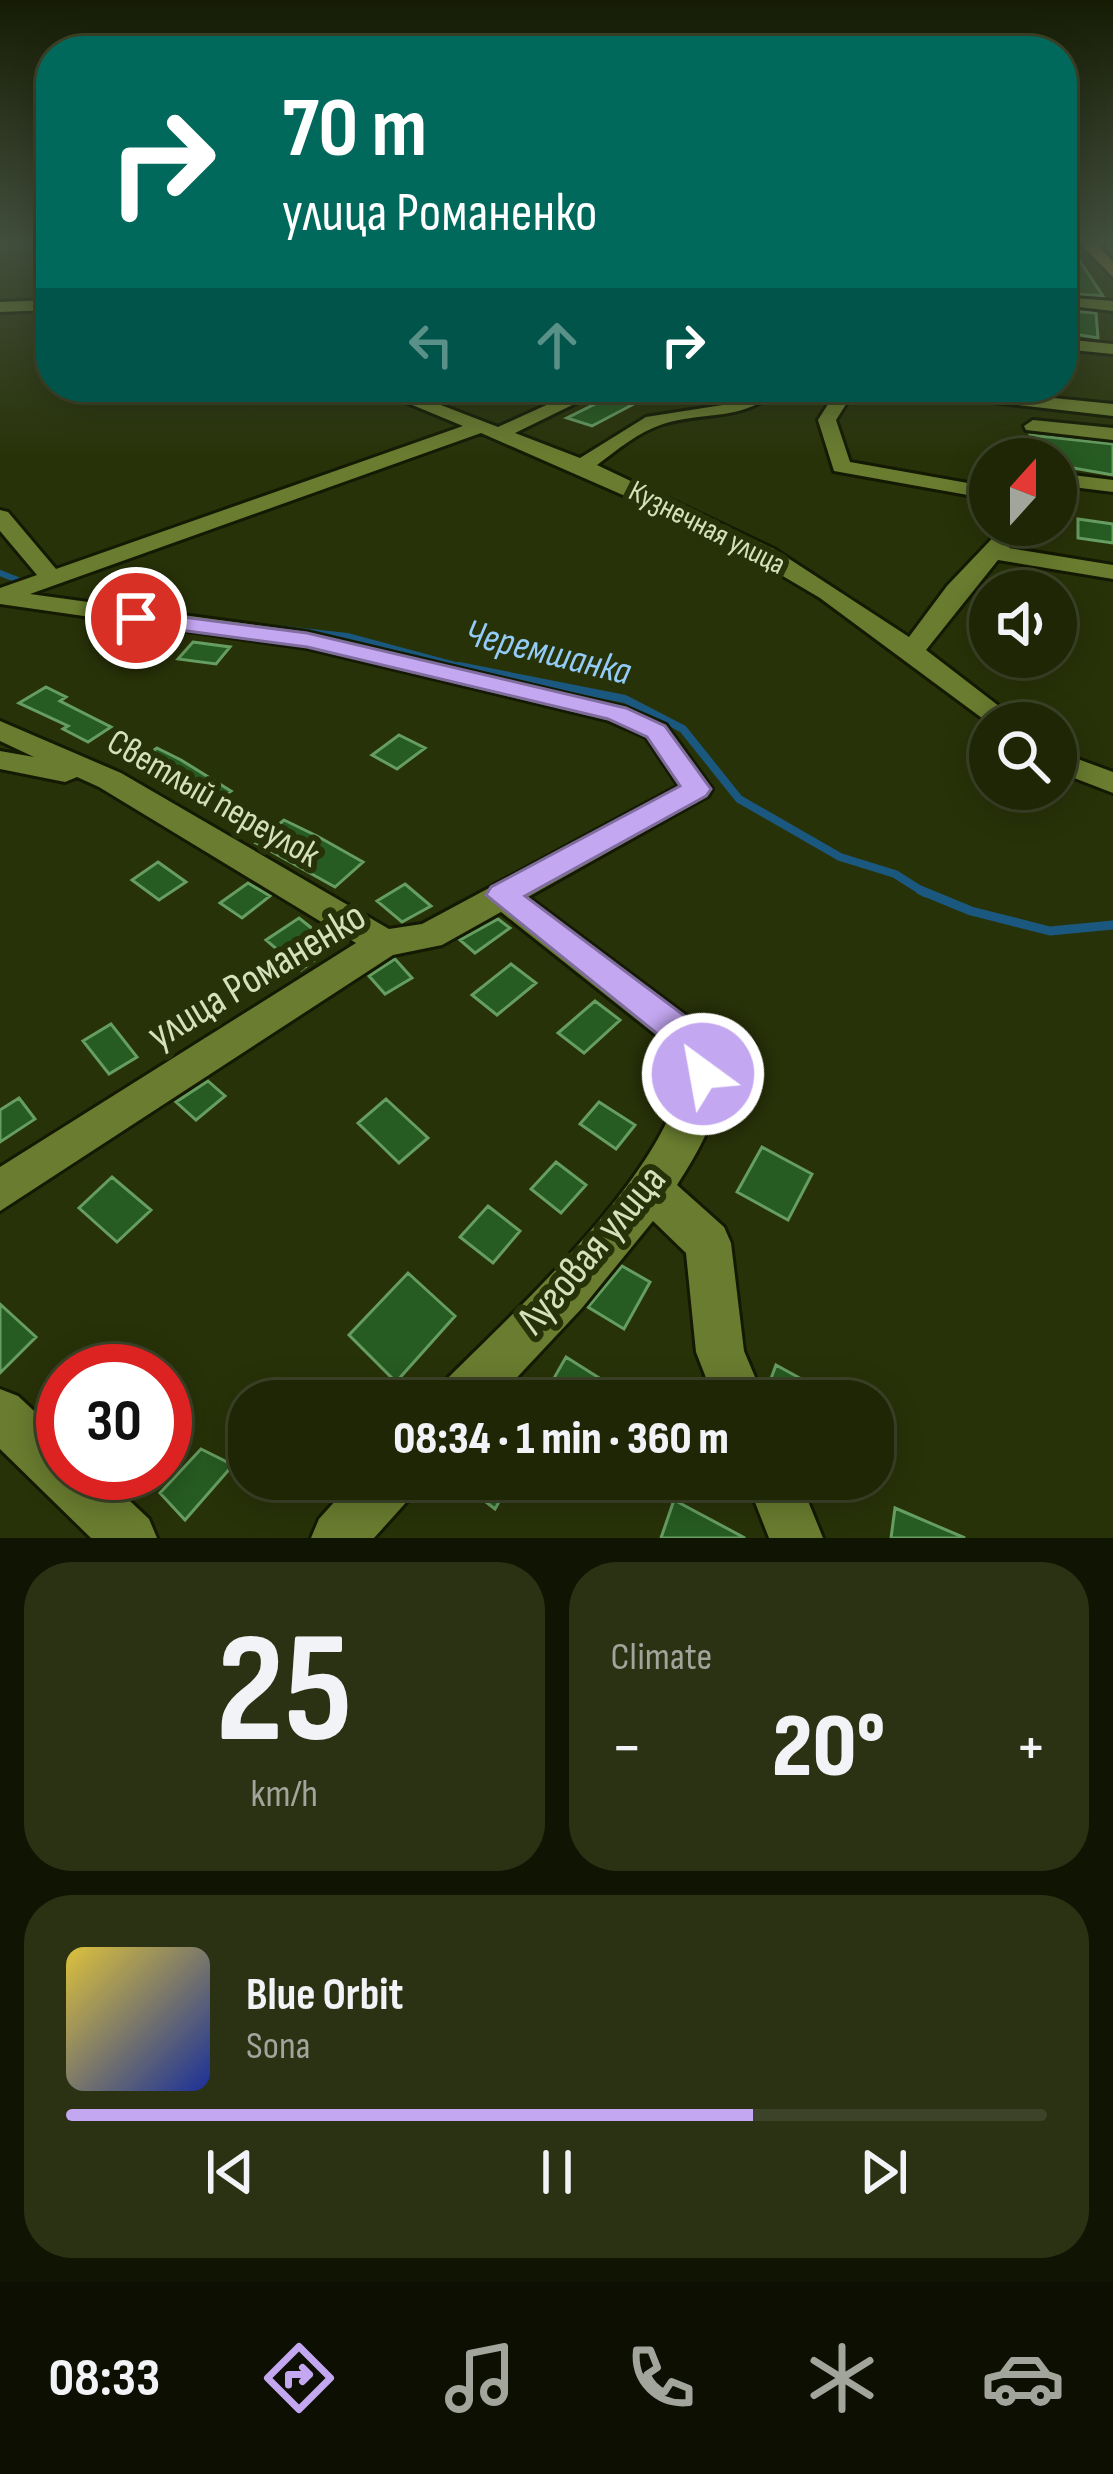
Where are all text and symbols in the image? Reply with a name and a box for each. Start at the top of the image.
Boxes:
text: 70 m [282,79,427,180]
icon: right [84,84,240,240]
text: улица Романенко [282,181,597,246]
icon: left [398,312,464,378]
icon: ahead [524,312,590,378]
icon: right [650,312,716,378]
north arrow [969,438,1077,546]
map controls [969,438,1077,810]
street label: Кузнечная улица [623,473,791,583]
pin [85,567,187,669]
button: sound [969,570,1077,678]
icon: arrive [103,585,169,651]
water label: Черемшанка [460,610,636,696]
button: search [969,702,1077,810]
street label: Светлый переулок [99,721,327,877]
street label: улица Романенко [139,891,375,1061]
position arrow [640,1011,766,1137]
street label: Луговая улица [506,1155,677,1345]
speed limit sign: 30 [36,1344,192,1500]
text: 08:34 · 1 min · 360 m [393,1412,729,1467]
text: 25 [216,1599,353,1786]
text: Climate [611,1634,712,1681]
text: 20° [772,1694,885,1802]
text: − [611,1709,643,1788]
text: + [1015,1709,1047,1788]
text: km/h [251,1771,318,1818]
text: Blue Orbit [246,1968,403,2023]
text: Sona [246,2023,311,2070]
icon: previous [197,2139,263,2205]
icon: pause [524,2139,590,2205]
icon: next [851,2139,917,2205]
icon: directions [257,2336,341,2420]
icon: music [438,2336,522,2420]
icon: phone [619,2336,703,2420]
icon: climate [800,2336,884,2420]
icon: car [981,2336,1065,2420]
text: 08:33 [48,2346,160,2411]

